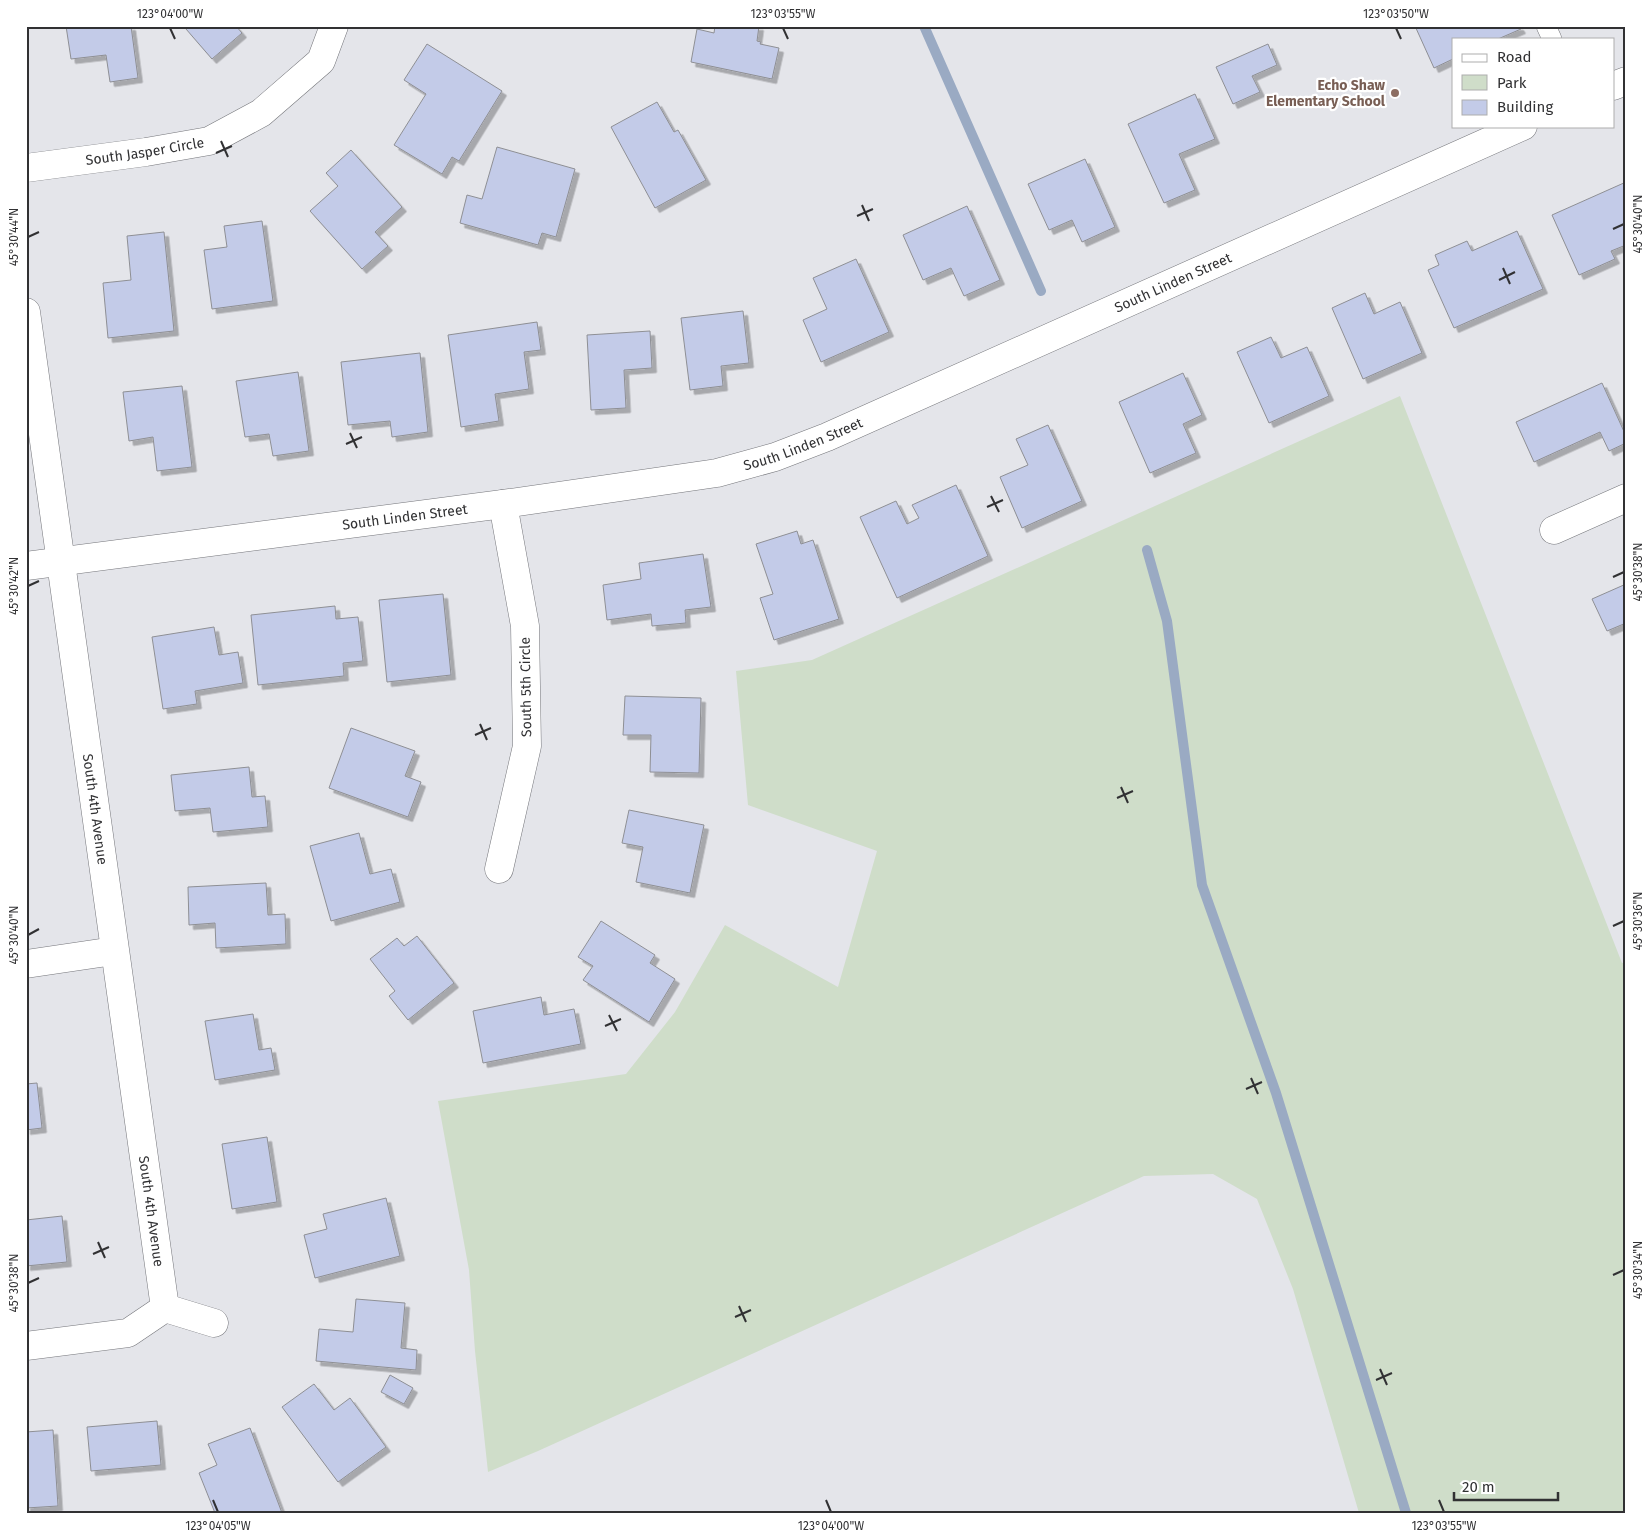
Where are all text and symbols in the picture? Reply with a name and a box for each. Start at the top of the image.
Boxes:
text: 123°04'00"W [137,7,203,21]
text: 123°03'55"W [751,7,816,21]
text: 123°03'50"W [1363,7,1429,21]
legend [1452,38,1614,128]
text: Road [1497,48,1532,66]
text: Park [1497,74,1527,92]
place label: Echo Shaw Elementary School [1266,77,1386,110]
marker: Echo Shaw Elementary School [1389,87,1401,99]
text: Building [1497,98,1553,116]
street label: South Jasper Circle [85,134,205,168]
text: 45°30'40"N [1631,194,1645,254]
text: 45°30'44"N [7,208,21,266]
street label: South Linden Street [1112,249,1235,316]
street label: South Linden Street [741,413,866,474]
street label: South Linden Street [341,500,469,533]
text: 45°30'38"N [1631,542,1645,602]
text: 45°30'42"N [7,557,21,615]
street label: South 5th Circle [517,637,535,737]
street label: South 4th Avenue [79,753,112,866]
text: 45°30'36"N [1631,892,1645,950]
text: 45°30'40"N [7,905,21,965]
street label: South 4th Avenue [135,1155,168,1268]
text: 45°30'34"N [1631,1241,1645,1299]
text: 45°30'38"N [7,1253,21,1313]
scale bar [1454,1469,1558,1501]
text: 20 m [1462,1478,1495,1496]
text: 123°04'05"W [185,1519,251,1533]
text: 123°04'00"W [798,1519,864,1533]
text: 123°03'55"W [1412,1519,1477,1533]

